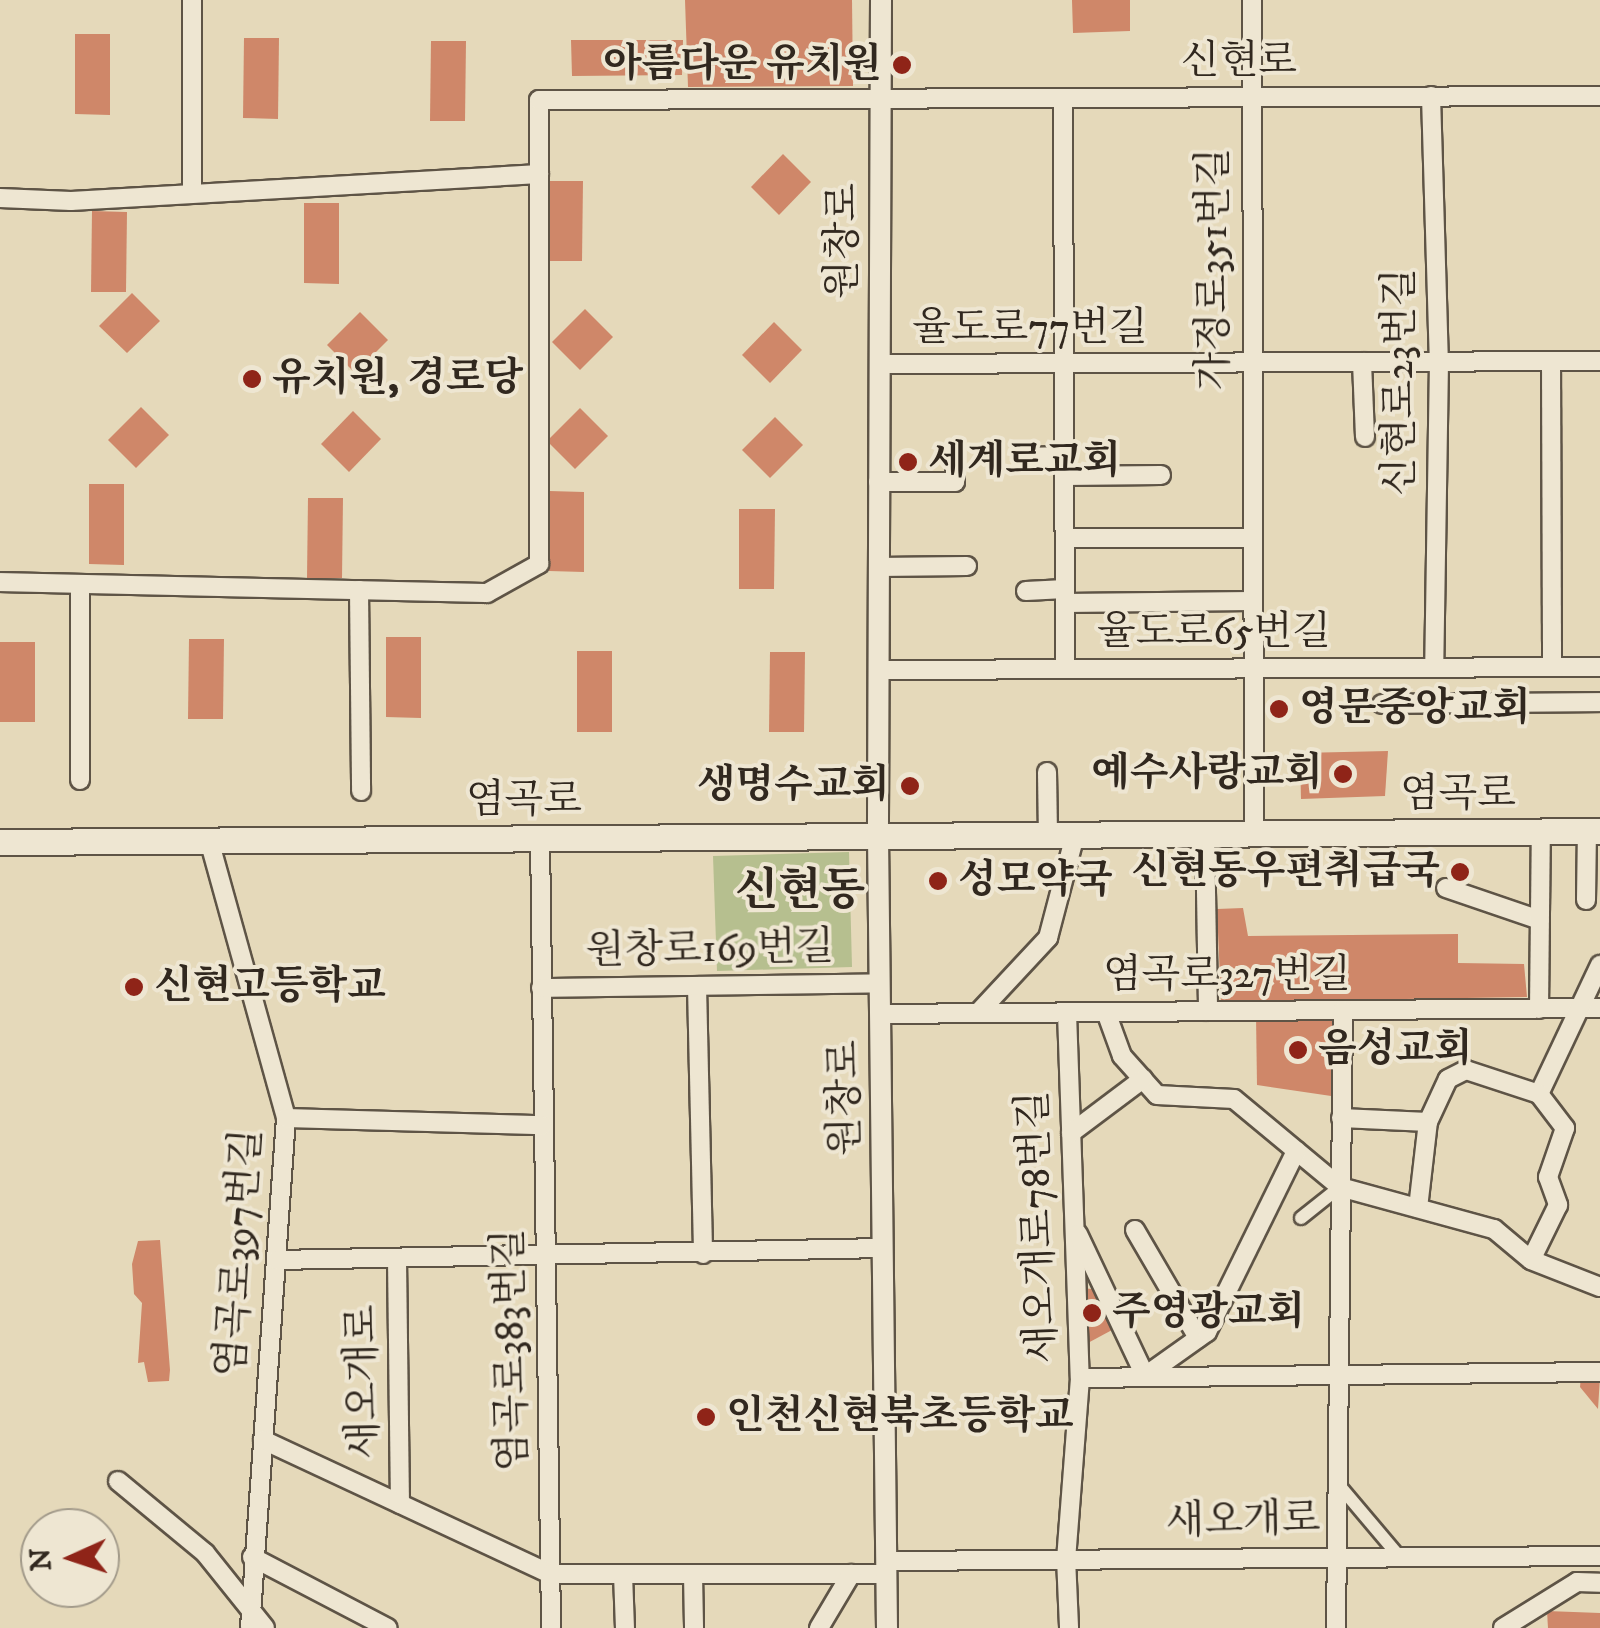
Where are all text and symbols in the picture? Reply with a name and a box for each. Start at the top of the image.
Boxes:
street label: 신현로 [1181,38,1297,86]
place label: 아름다운 유치원 [603,41,882,89]
marker: 아름다운 유치원 [891,54,913,76]
street label: 가정로351번길 [1191,148,1239,390]
street label: 원창로 [820,183,868,299]
street label: 신현로23번길 [1377,268,1425,496]
street label: 율도로77번길 [912,305,1148,353]
place label: 유치원, 경로당 [272,355,523,403]
marker: 유치원, 경로당 [241,368,263,390]
place label: 세계로교회 [928,438,1121,486]
marker: 세계로교회 [897,451,919,473]
street label: 율도로65번길 [1097,609,1331,657]
place label: 영문중앙교회 [1299,685,1531,733]
marker: 영문중앙교회 [1268,698,1290,720]
place label: 예수사랑교회 [1091,750,1323,798]
place label: 생명수교회 [697,762,890,810]
marker: 예수사랑교회 [1332,763,1354,785]
street label: 염곡로 [1400,771,1516,819]
marker: 생명수교회 [899,775,921,797]
street label: 염곡로 [466,777,582,825]
place label: 신현동우편취급국 [1131,848,1440,896]
place label: 성모약국 [958,857,1113,905]
marker: 신현동우편취급국 [1449,861,1471,883]
district label: 신현동 [735,865,865,919]
marker: 성모약국 [927,870,949,892]
street label: 원창로169번길 [585,924,835,976]
street label: 염곡로327번길 [1103,952,1351,1000]
place label: 신현고등학교 [154,963,386,1011]
marker: 신현고등학교 [123,976,145,998]
place label: 음성교회 [1318,1026,1473,1074]
marker: 음성교회 [1287,1039,1309,1061]
street label: 원창로 [821,1040,871,1156]
street label: 새오개로78번길 [1010,1090,1068,1364]
street label: 염곡로397번길 [207,1127,273,1379]
street label: 염곡로383번길 [486,1228,538,1472]
place label: 주영광교회 [1112,1289,1305,1337]
marker: 주영광교회 [1081,1302,1103,1324]
street label: 새오개로 [339,1304,389,1460]
place label: 인천신현북초등학교 [726,1393,1074,1441]
marker: 인천신현북초등학교 [695,1406,717,1428]
street label: 새오개로 [1165,1496,1321,1546]
north arrow [20,1508,120,1608]
text: N [23,1547,60,1572]

